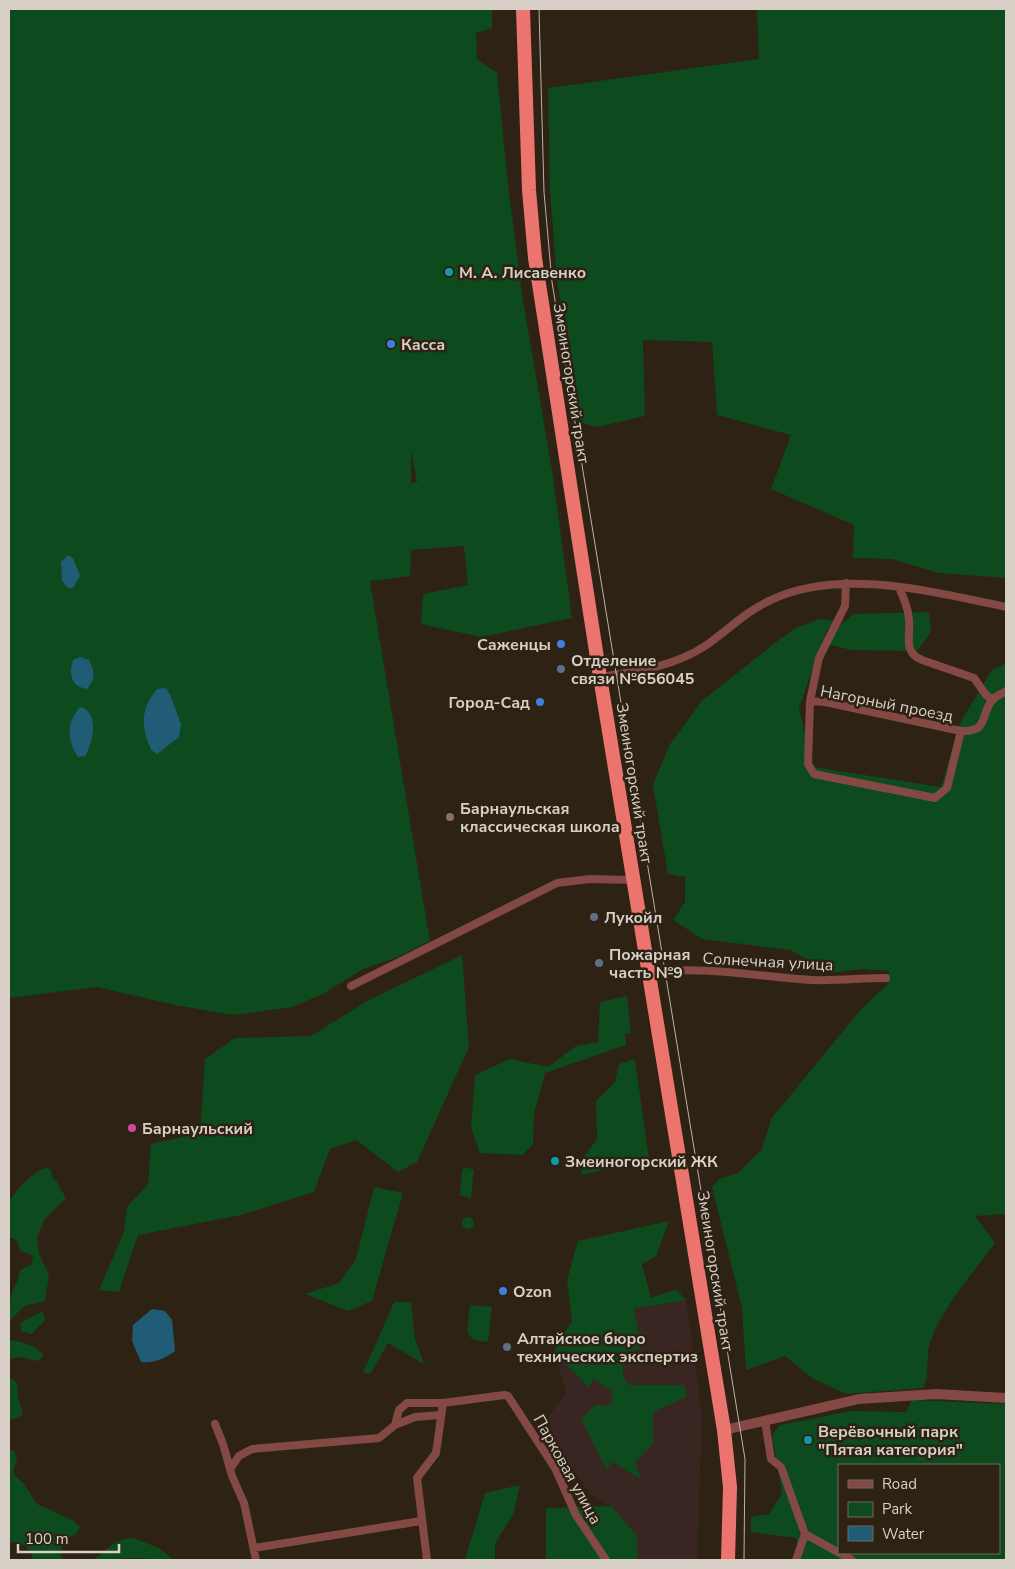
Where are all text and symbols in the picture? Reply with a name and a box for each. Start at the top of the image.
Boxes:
place label: М. А. Лисавенко [459,262,586,284]
marker: М. А. Лисавенко [443,266,455,278]
street label: Змеиногорский тракт [547,301,595,466]
place label: Касса [401,334,445,356]
marker: Касса [385,338,397,350]
place label: Саженцы [477,634,551,656]
marker: Саженцы [555,638,567,650]
place label: Отделение связи №656045 [571,650,694,690]
marker: Отделение связи №656045 [555,663,567,675]
street label: Нагорный проезд [818,680,956,728]
place label: Город-Сад [448,692,530,714]
marker: Город-Сад [534,696,546,708]
street label: Змеиногорский тракт [610,701,658,866]
place label: Барнаульская классическая школа [460,798,620,838]
marker: Барнаульская классическая школа [444,811,456,823]
place label: Лукойл [604,907,662,929]
marker: Лукойл [588,911,600,923]
place label: Пожарная часть №9 [609,944,690,984]
street label: Солнечная улица [702,948,834,976]
marker: Пожарная часть №9 [593,957,605,969]
place label: Барнаульский [142,1118,253,1140]
marker: Барнаульский [126,1122,138,1134]
place label: Змеиногорский ЖК [565,1151,718,1173]
marker: Змеиногорский ЖК [549,1155,561,1167]
street label: Змеиногорский тракт [691,1189,739,1354]
place label: Ozon [513,1281,552,1303]
marker: Ozon [497,1285,509,1297]
place label: Алтайское бюро технических экспертиз [517,1328,698,1368]
marker: Алтайское бюро технических экспертиз [501,1341,513,1353]
street label: Парковая улица [528,1411,606,1528]
place label: Верёвочный парк "Пятая категория" [818,1421,963,1461]
marker: Верёвочный парк "Пятая категория" [802,1434,814,1446]
legend [838,1464,1000,1554]
text: Road [882,1474,917,1494]
text: Park [882,1499,912,1519]
scale bar [18,1522,119,1554]
text: Water [882,1524,925,1544]
text: 100 m [25,1529,69,1549]

